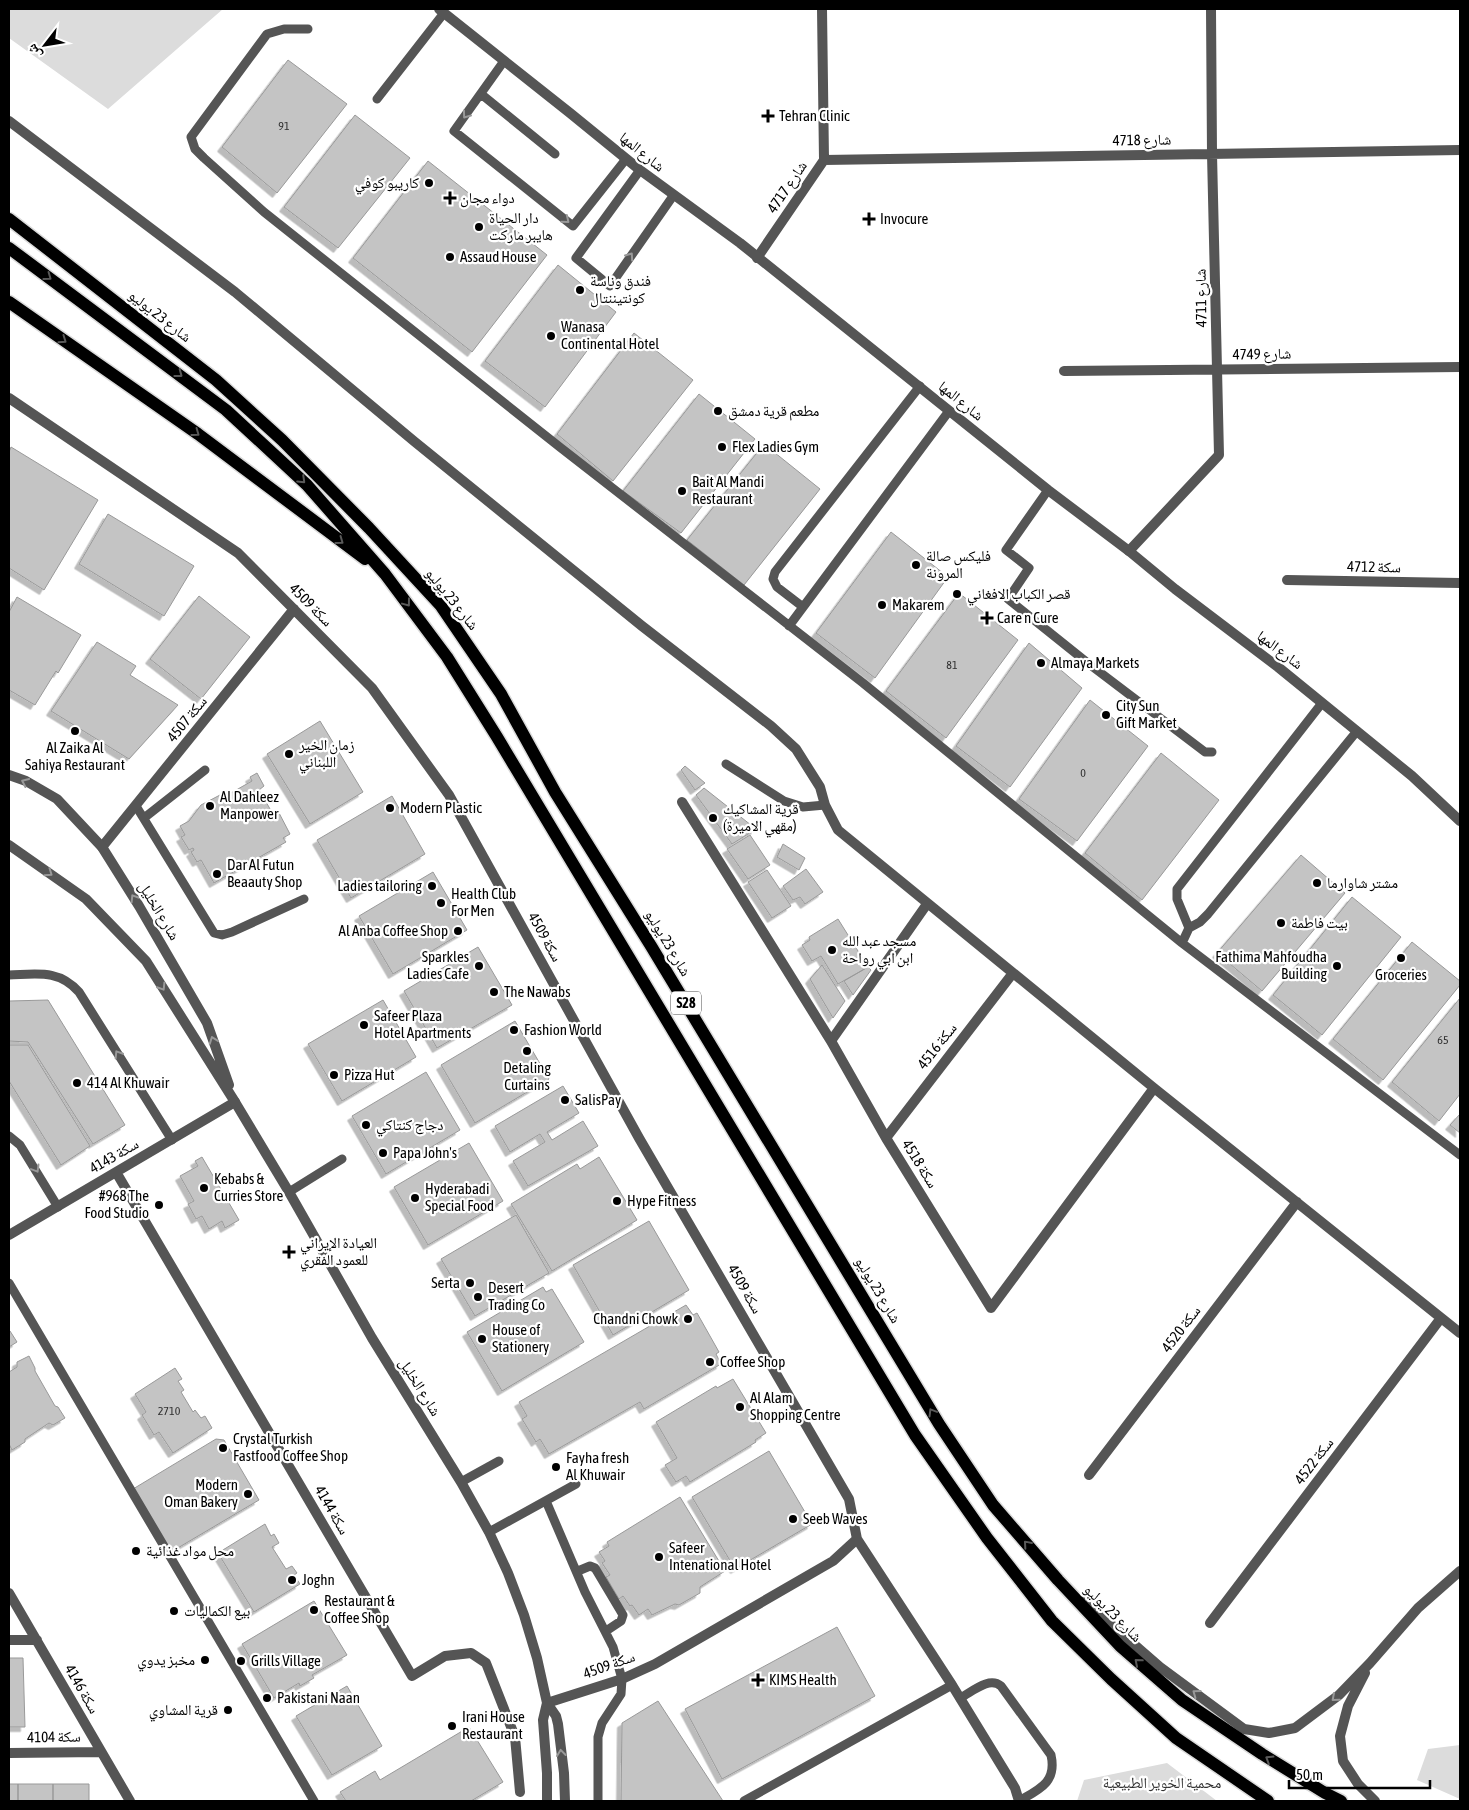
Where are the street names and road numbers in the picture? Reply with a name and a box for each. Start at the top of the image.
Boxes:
street label: شارع المها [615,128,668,177]
street label: 4718 شارع [1112,130,1172,151]
street label: 4717 شارع [763,157,812,217]
street label: 4711 شارع [1191,268,1212,328]
street label: شارع 23 يوليو [124,286,195,347]
street label: 4749 شارع [1232,344,1292,365]
street label: شارع المها [934,377,987,426]
street label: سكة 4712 [1347,558,1401,575]
street label: شارع 23 يوليو [421,564,483,634]
street label: سكة 4509 [286,580,336,630]
street label: شارع المها [1253,627,1307,674]
street label: سكة 4507 [163,692,210,745]
street label: شارع الخليل [134,878,184,944]
street label: شارع 23 يوليو [640,906,695,980]
street label: سكة 4509 [525,909,566,965]
road number: S28 [671,991,701,1014]
street label: سكة 4516 [913,1019,960,1072]
street label: سكة 4143 [86,1135,141,1176]
street label: سكة 4518 [899,1136,942,1191]
street label: شارع 23 يوليو [850,1253,905,1327]
street label: سكة 4509 [725,1261,766,1316]
street label: سكة 4520 [1158,1302,1204,1355]
street label: شارع الخليل [394,1355,445,1420]
street label: سكة 4522 [1291,1434,1337,1487]
street label: سكة 4144 [312,1482,353,1537]
street label: شارع 23 يوليو [1080,1580,1146,1647]
street label: سكة 4509 [581,1647,637,1682]
street label: سكة 4146 [62,1661,103,1716]
street label: سكة 4104 [27,1728,81,1745]

